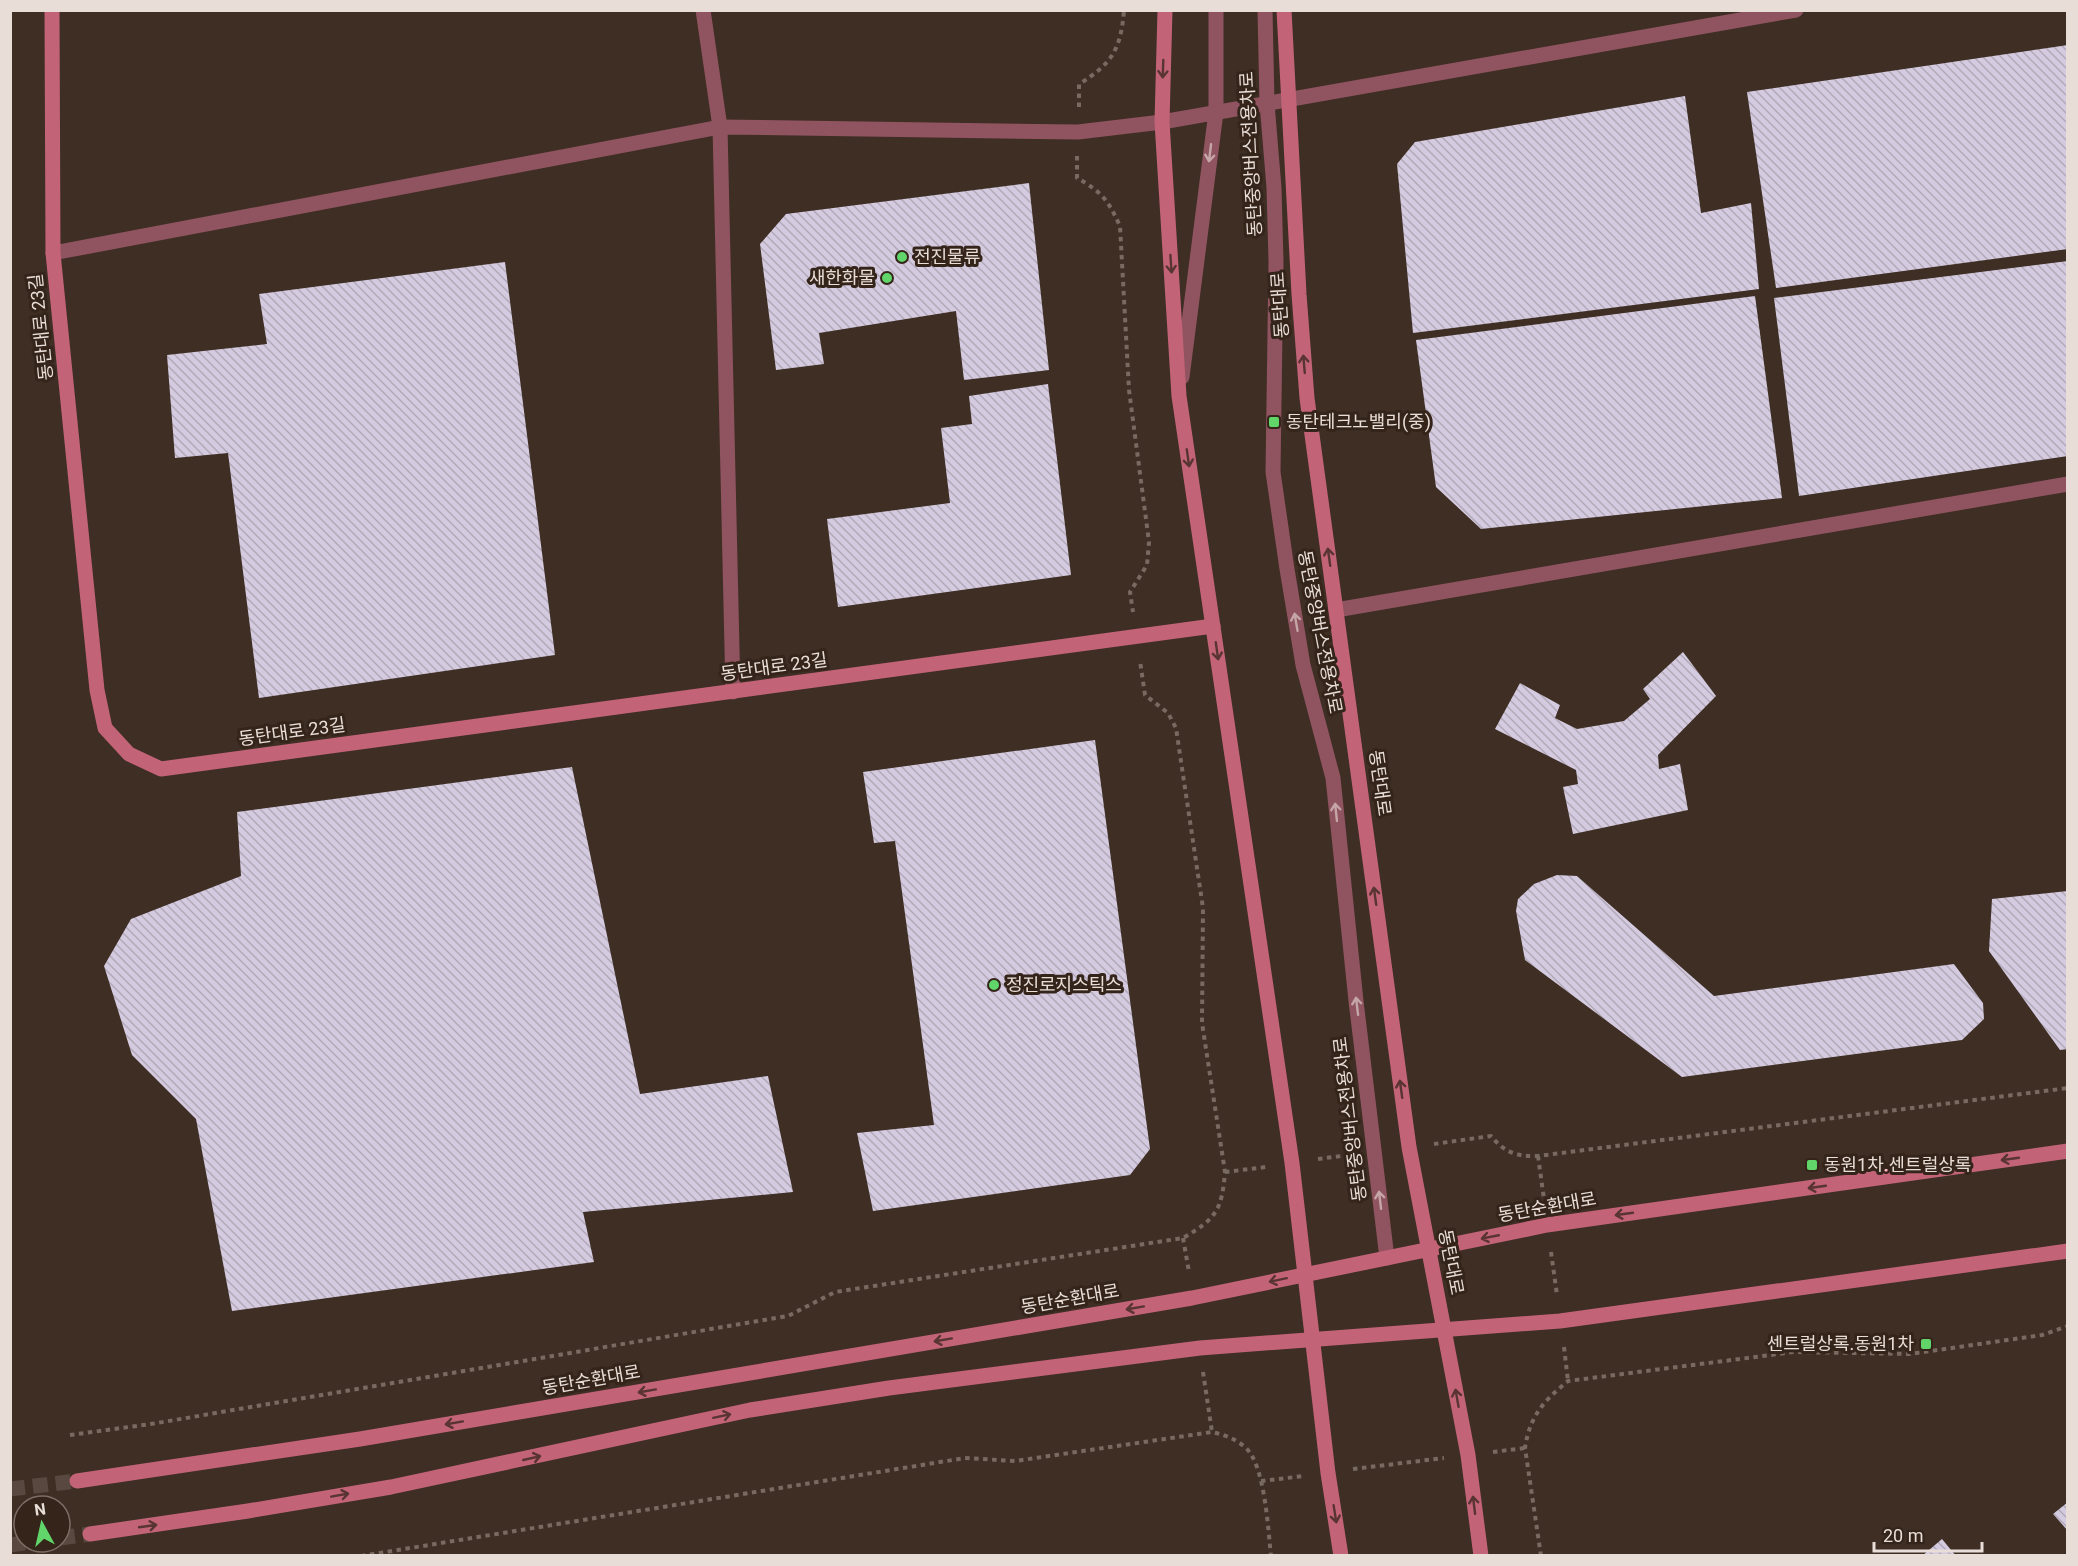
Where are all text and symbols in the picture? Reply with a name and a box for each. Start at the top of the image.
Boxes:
one-way arrow [1157,58,1169,78]
street label: 동탄중앙버스전용차로 [1236,71,1265,237]
one-way arrow [1205,142,1216,162]
place label: 전진물류 [914,246,980,267]
marker: 전진물류 [895,250,909,264]
one-way arrow [1166,253,1177,273]
place label: 새한화물 [809,267,875,288]
marker: 새한화물 [880,271,894,285]
street label: 동탄대로 [1267,271,1292,339]
street label: 동탄대로 23길 [24,272,57,382]
one-way arrow [1298,354,1309,374]
place label: 동탄테크노밸리(중) [1286,411,1431,433]
marker: 동탄테크노밸리(중) [1267,415,1281,429]
one-way arrow [1183,447,1194,467]
one-way arrow [1323,548,1334,567]
street label: 동탄중앙버스전용차로 [1294,549,1347,715]
one-way arrow [1290,613,1301,632]
one-way arrow [1211,640,1222,660]
street label: 동탄대로 23길 [719,649,829,684]
street label: 동탄대로 23길 [237,714,347,749]
street label: 동탄대로 [1365,749,1396,817]
one-way arrow [1330,803,1341,823]
one-way arrow [1370,886,1381,906]
place label: 정진로지스틱스 [1006,974,1122,995]
marker: 정진로지스틱스 [987,978,1001,992]
one-way arrow [1351,997,1362,1017]
street label: 동탄중앙버스전용차로 [1329,1036,1370,1203]
one-way arrow [1396,1080,1407,1099]
one-way arrow [2000,1153,2020,1164]
place label: 동원1차.센트럴상록 [1824,1154,1971,1175]
marker: 동원1차.센트럴상록 [1805,1158,1819,1172]
one-way arrow [1807,1181,1827,1192]
street label: 동탄순환대로 [1496,1188,1598,1225]
one-way arrow [1374,1190,1385,1210]
one-way arrow [1614,1209,1634,1220]
street label: 동탄대로 [1435,1227,1468,1296]
one-way arrow [1480,1232,1500,1243]
one-way arrow [1269,1275,1289,1286]
street label: 동탄순환대로 [1019,1280,1121,1317]
one-way arrow [1125,1303,1145,1314]
place label: 센트럴상록.동원1차 [1767,1333,1914,1354]
one-way arrow [933,1335,953,1346]
marker: 센트럴상록.동원1차 [1919,1337,1933,1351]
street label: 동탄순환대로 [540,1361,642,1398]
one-way arrow [637,1385,657,1396]
one-way arrow [1451,1388,1462,1408]
one-way arrow [712,1410,731,1421]
one-way arrow [445,1418,465,1429]
one-way arrow [522,1451,541,1463]
one-way arrow [330,1490,350,1501]
north arrow [12,1494,72,1554]
one-way arrow [1469,1496,1480,1516]
text: N [33,1499,47,1520]
one-way arrow [1329,1504,1340,1523]
scale bar [1874,1515,1982,1553]
one-way arrow [137,1520,157,1531]
text: 20 m [1883,1525,1923,1546]

